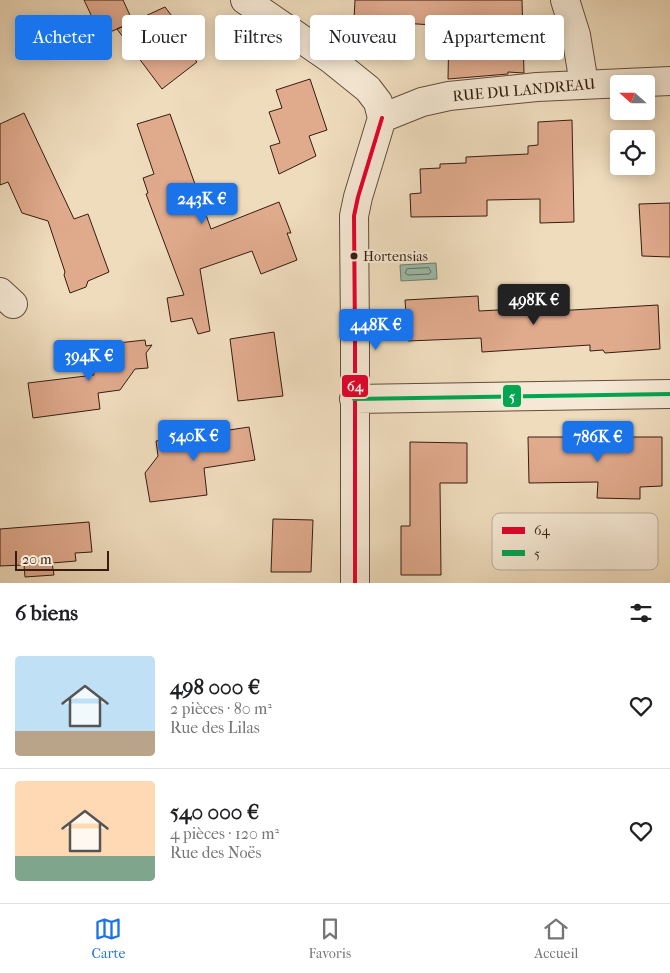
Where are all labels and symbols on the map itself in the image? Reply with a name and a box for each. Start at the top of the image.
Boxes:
street label: RUE DU LANDREAU [452,75,596,105]
north arrow [610,75,655,120]
pin: 243K € [161,182,243,225]
place label: Hortensias [363,248,428,265]
marker: Hortensias [349,251,359,261]
pin: 498K € [493,284,575,326]
pin: 448K € [335,308,417,351]
pin: 394K € [48,340,130,382]
line badge: 64 [341,374,369,398]
text: 64 [347,378,364,395]
line badge: 5 [502,384,522,408]
text: 5 [509,388,515,405]
pin: 540K € [153,420,235,462]
pin: 786K € [557,420,639,463]
legend [492,513,658,570]
text: 64 [534,522,551,539]
text: 5 [534,545,540,562]
scale bar [15,548,109,571]

